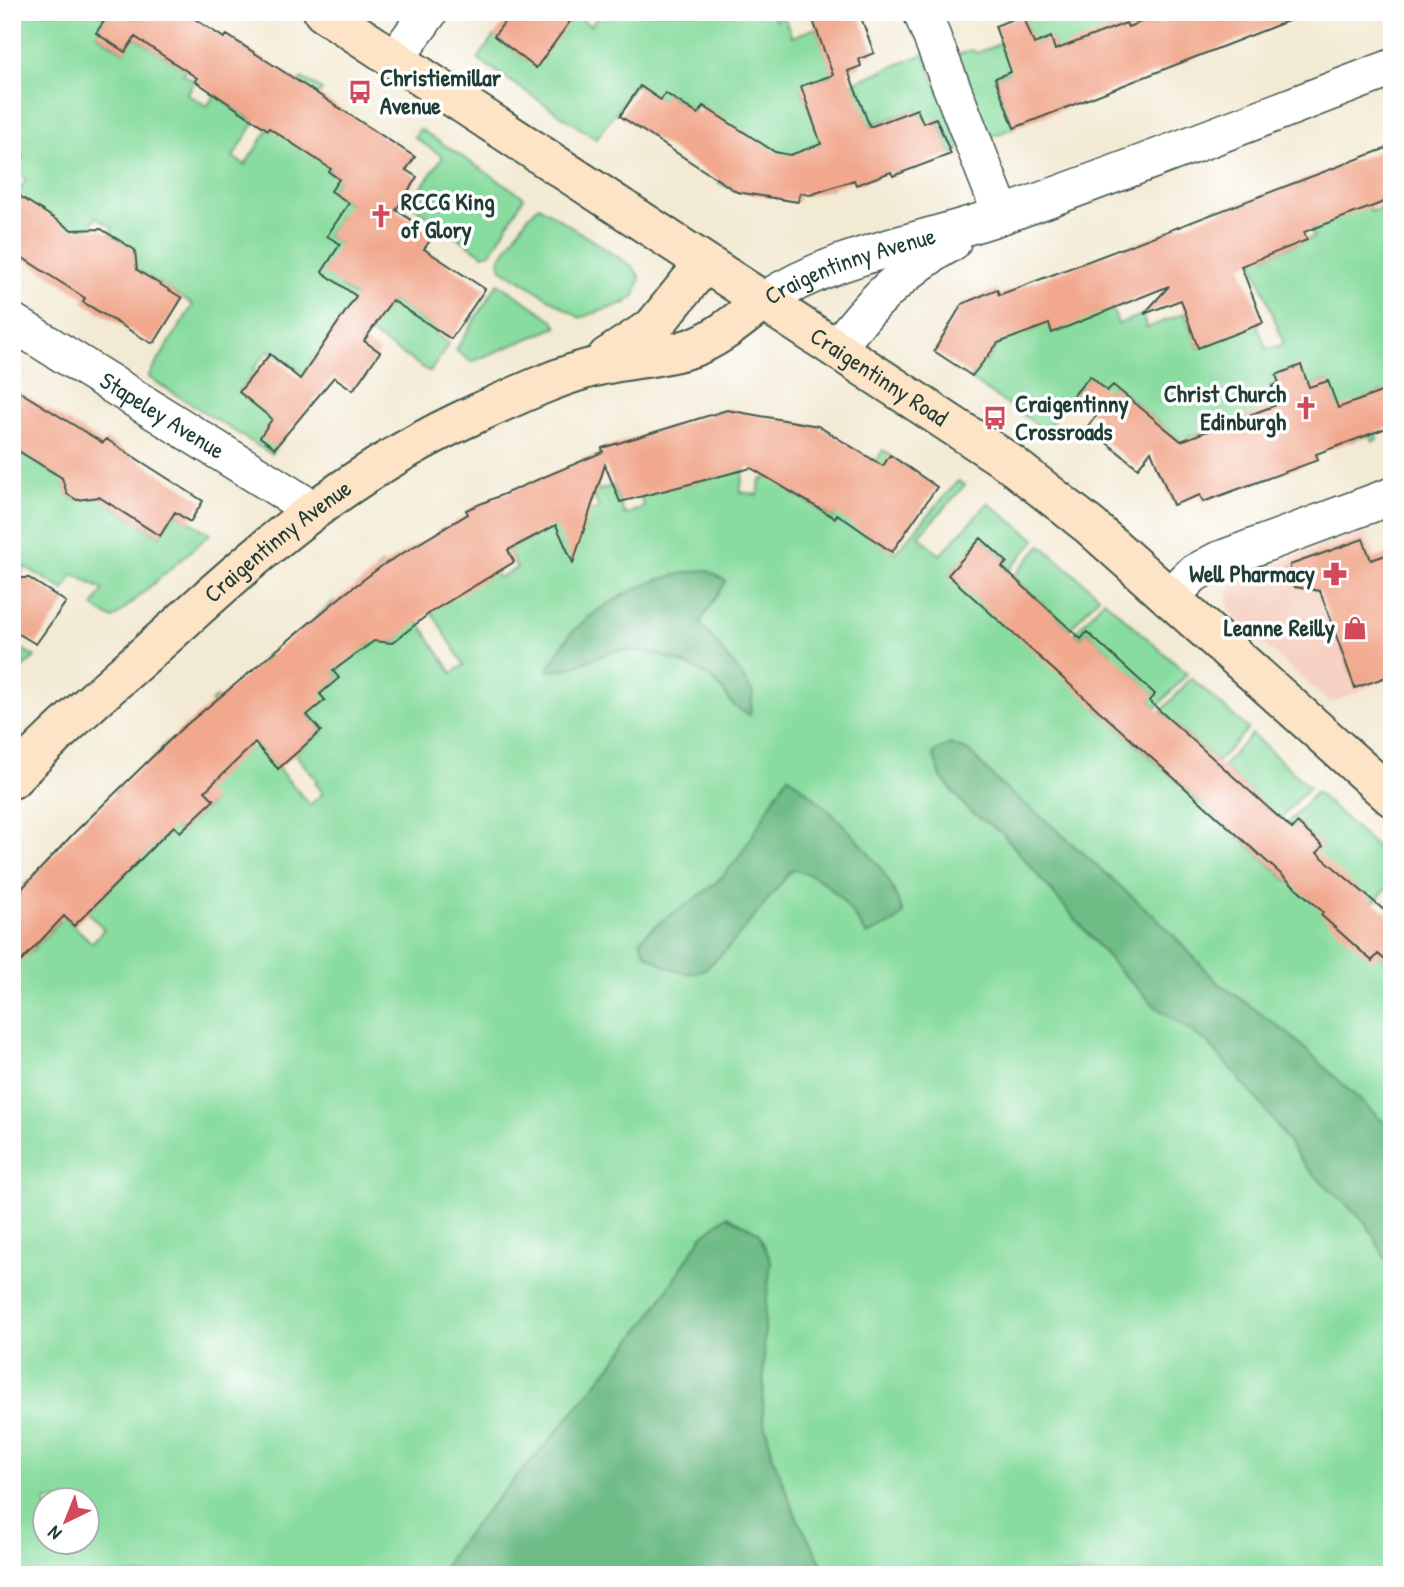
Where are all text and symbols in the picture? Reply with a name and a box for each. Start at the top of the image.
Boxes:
place label: Christiemillar Avenue [380,61,502,121]
bus stop icon: Christiemillar Avenue [346,78,374,106]
place label: RCCG King of Glory [401,185,495,246]
church icon: RCCG King of Glory [367,202,395,230]
street label: Craigentinny Avenue [758,219,939,312]
street label: Craigentinny Road [804,319,955,433]
street label: Stapeley Avenue [94,364,231,466]
place label: Christ Church Edinburgh [1164,377,1286,438]
place label: Craigentinny Crossroads [1015,387,1129,447]
church icon: Christ Church Edinburgh [1292,394,1320,422]
bus stop icon: Craigentinny Crossroads [981,404,1009,432]
street label: Craigentinny Avenue [197,471,358,609]
place label: Well Pharmacy [1189,557,1315,590]
pharmacy icon: Well Pharmacy [1321,560,1349,588]
place label: Leanne Reilly [1224,611,1335,644]
shop icon: Leanne Reilly [1341,614,1369,642]
north arrow [32,1486,102,1556]
text: N [42,1520,67,1546]

